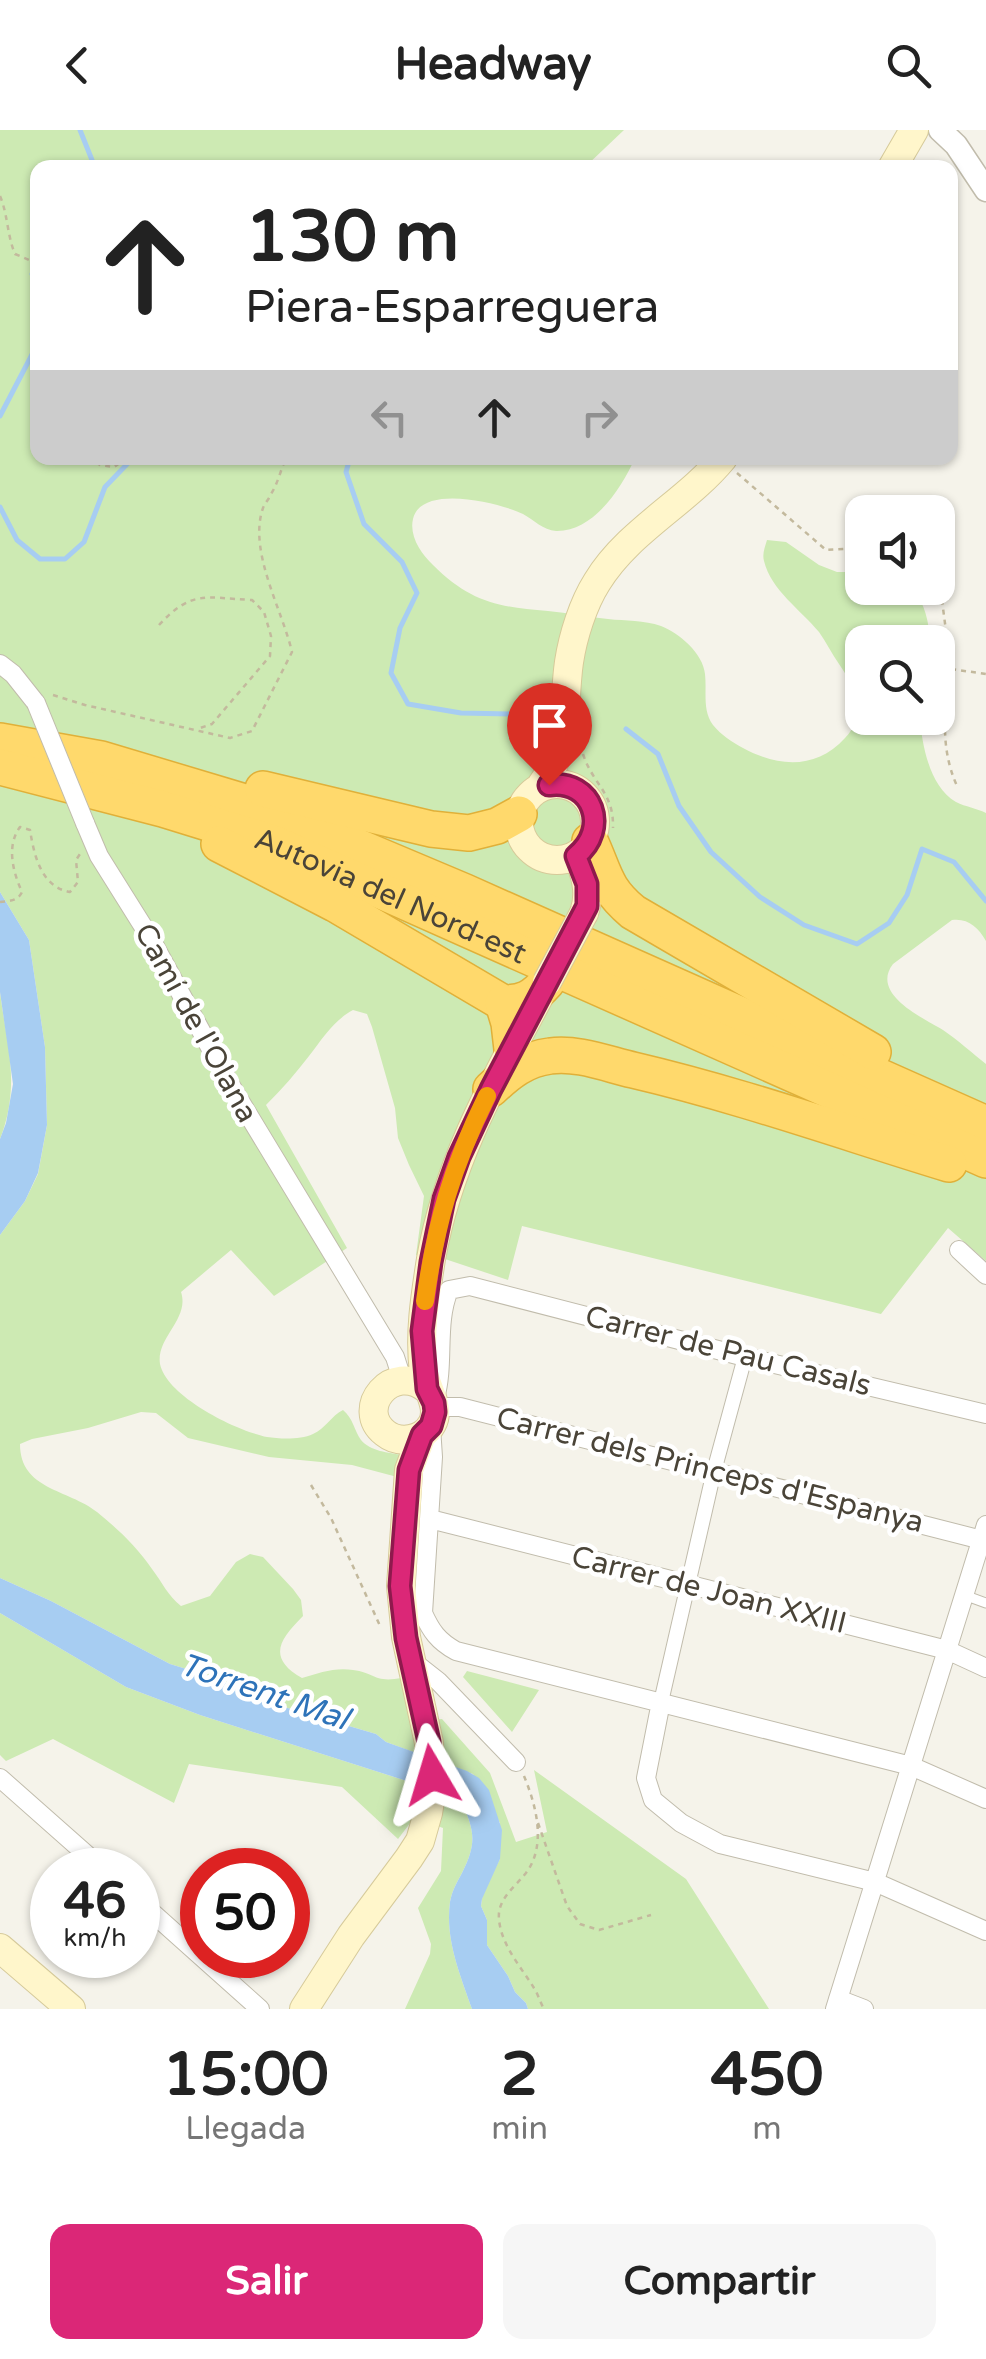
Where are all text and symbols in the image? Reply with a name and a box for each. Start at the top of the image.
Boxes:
icon: back [50,38,105,93]
text: Headway [395,38,591,92]
icon: search [881,38,936,93]
text: 130 m [245,196,459,280]
icon: ahead [80,200,210,330]
text: Piera-Esparreguera [245,281,659,335]
icon: left [362,390,417,445]
icon: ahead [467,390,522,445]
icon: right [572,390,627,445]
map controls [845,495,955,735]
button: sound [845,495,955,605]
button: search [845,625,955,735]
pin [507,683,592,786]
icon: arrive [522,698,577,753]
street label: Autovia del Nord-est [250,820,532,972]
street label: Camí de l'Olana [126,917,266,1129]
street label: Carrer de Pau Casals [581,1298,875,1404]
street label: Carrer dels Princeps d'Espanya [493,1399,927,1541]
street label: Carrer de Joan XXIII [568,1538,850,1642]
water label: Torrent Mal [175,1645,357,1740]
position arrow [380,1723,484,1827]
speed limit sign: 50 [180,1848,310,1978]
text: 46 [64,1871,126,1931]
text: km/h [64,1923,126,1953]
text: 15:00 [162,2039,329,2111]
text: 2 [501,2039,538,2111]
text: 450 [710,2039,824,2111]
text: Llegada [185,2110,306,2148]
text: min [491,2110,548,2148]
text: m [752,2110,782,2148]
button: Salir [50,2224,483,2339]
button: Compartir [503,2224,936,2339]

